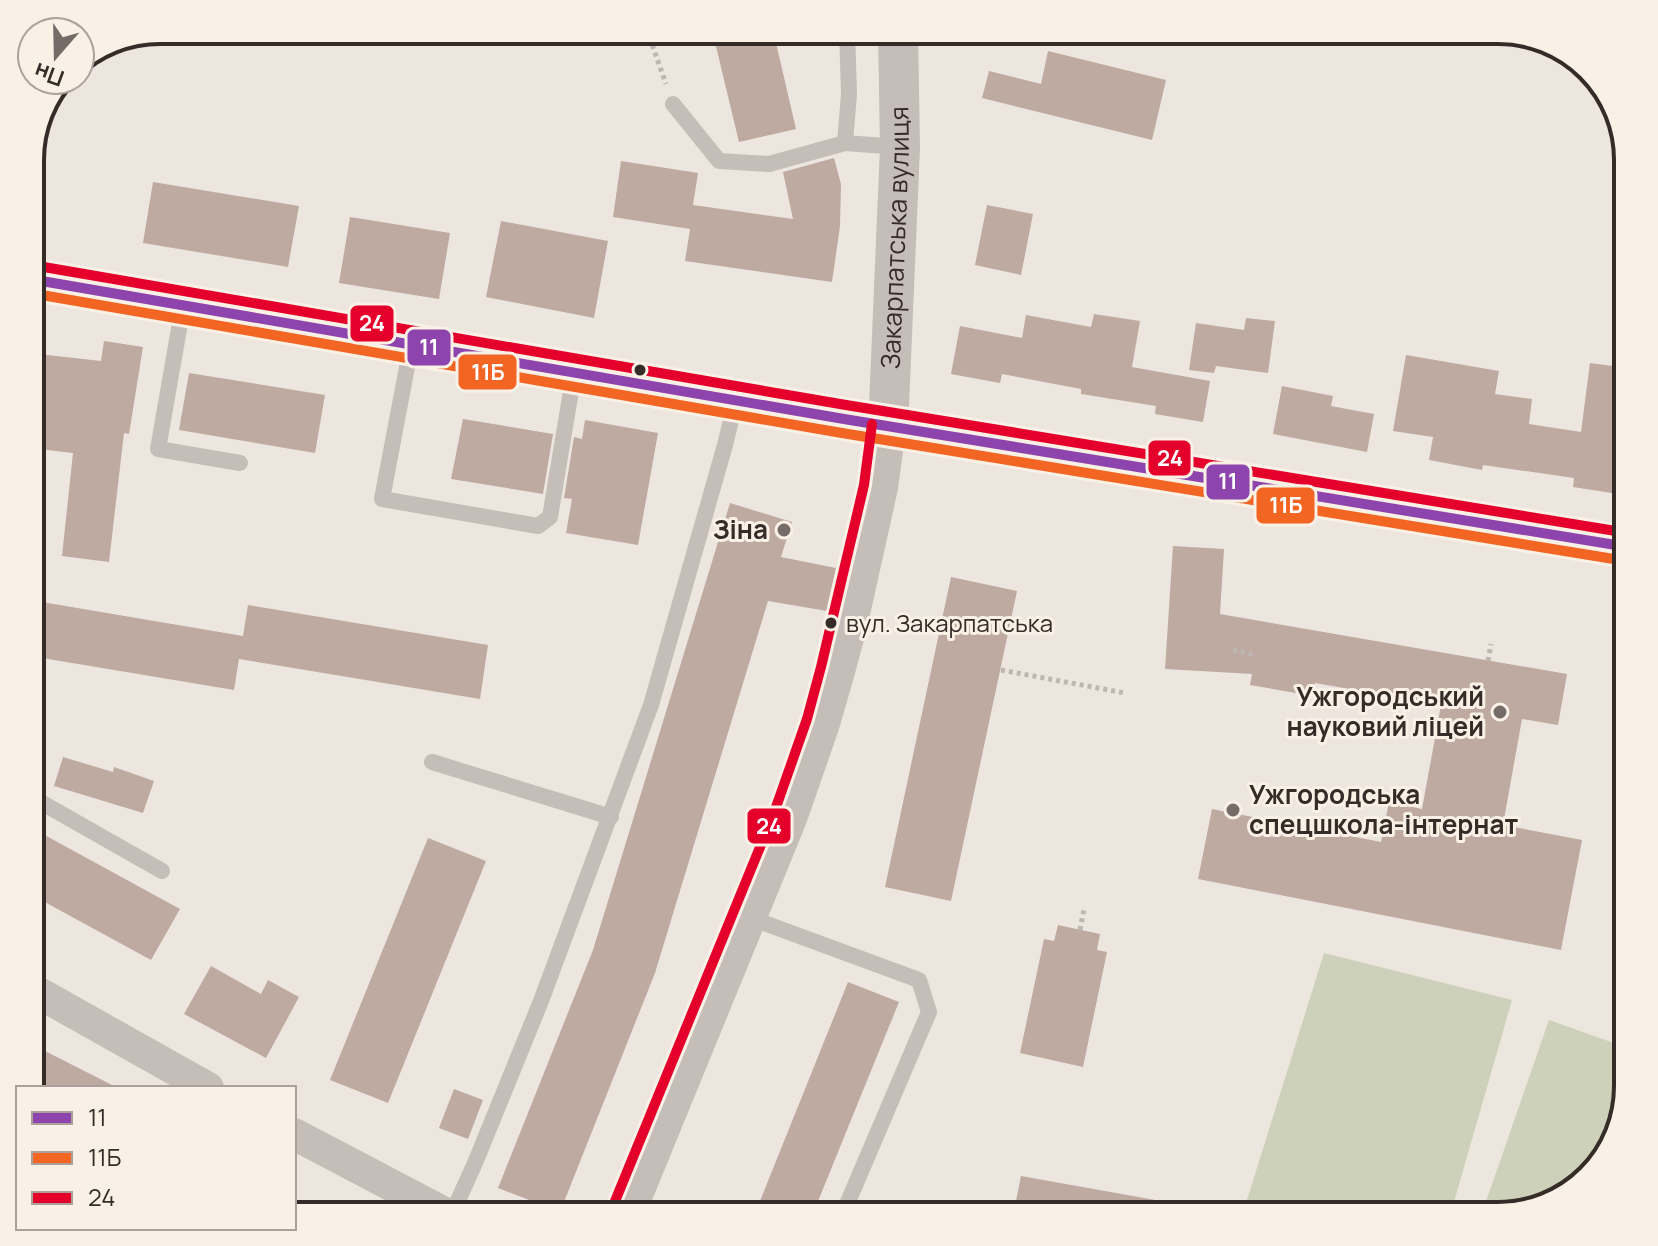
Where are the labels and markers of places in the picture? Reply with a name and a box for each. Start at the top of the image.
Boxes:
unlabelled marker [632,362,648,378]
place label: Зіна [713,511,768,547]
marker: Зіна [775,521,793,539]
place label: вул. Закарпатська [846,606,1053,639]
marker: вул. Закарпатська [823,615,839,631]
place label: Ужгородський науковий ліцей [1286,678,1484,744]
marker: Ужгородський науковий ліцей [1491,703,1509,721]
place label: Ужгородська спецшкола-інтернат [1249,776,1518,842]
marker: Ужгородська спецшкола-інтернат [1224,801,1242,819]

